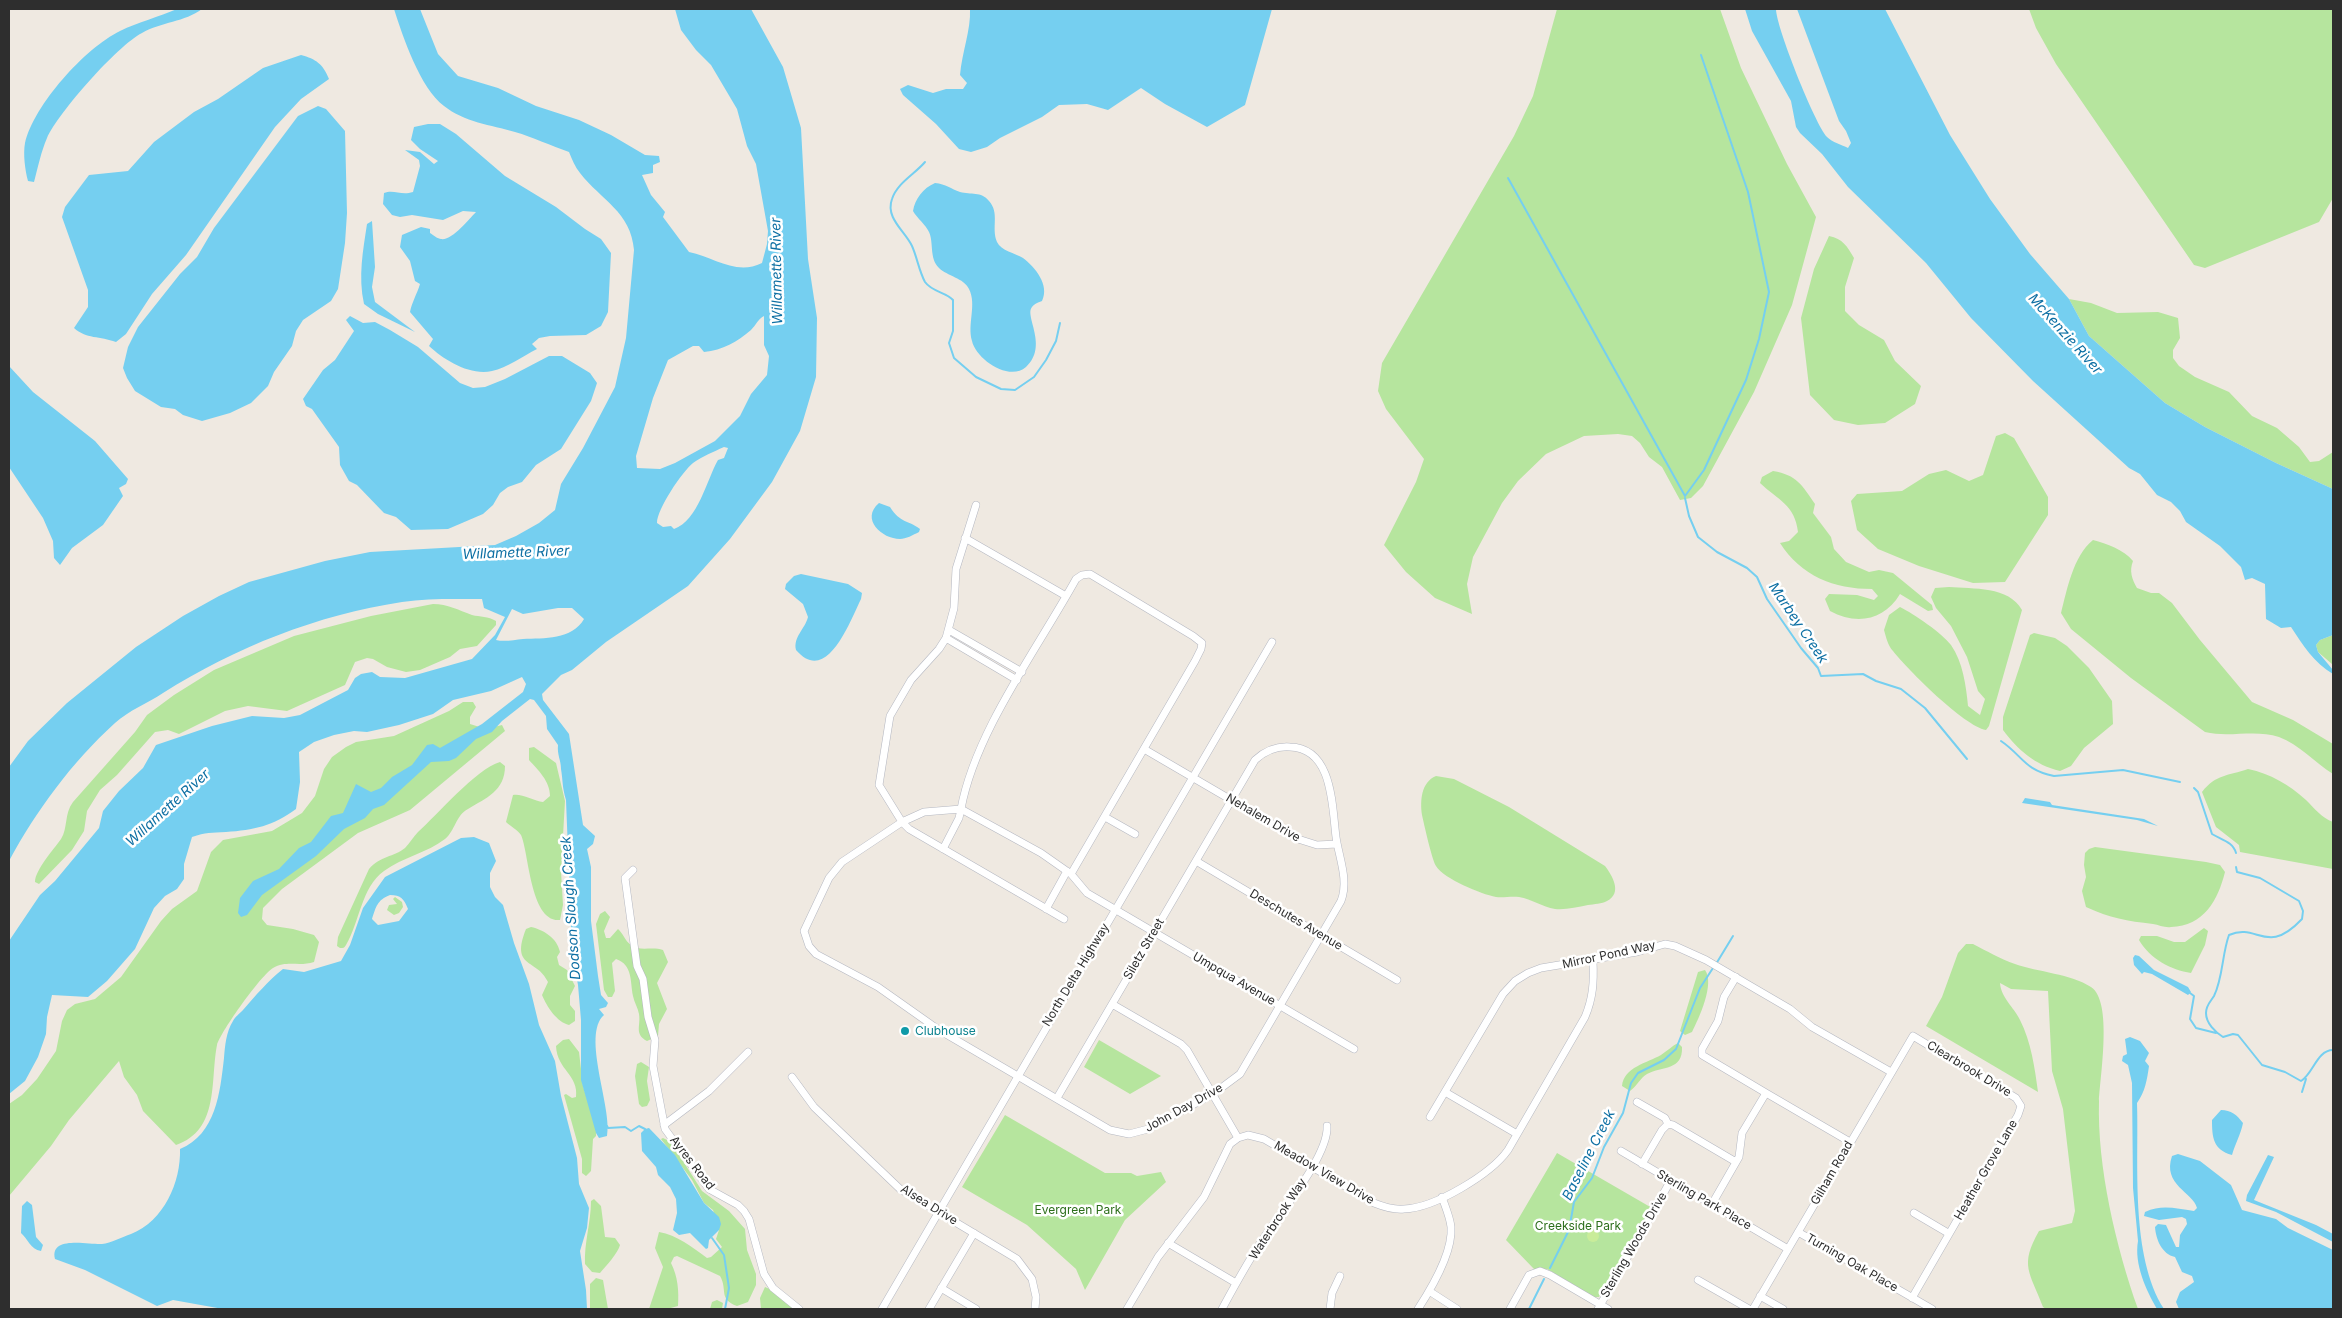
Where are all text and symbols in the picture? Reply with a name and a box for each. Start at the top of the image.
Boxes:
water label: Willamette River [768,217,786,325]
water label: McKenzie River [2025,290,2105,378]
water label: Willamette River [462,543,570,563]
water label: Marbey Creek [1765,579,1831,667]
water label: Willamette River [123,766,213,850]
street label: Nehalem Drive [1223,791,1303,845]
water label: Dodson Slough Creek [558,836,584,980]
street label: Deschutes Avenue [1247,887,1345,953]
street label: Siletz Street [1121,916,1167,982]
street label: North Delta Highway [1040,921,1112,1029]
street label: Mirror Pond Way [1561,938,1657,972]
street label: Umpqua Avenue [1190,949,1278,1009]
place label: Clubhouse [915,1024,976,1038]
marker: Clubhouse [899,1025,911,1037]
street label: Clearbrook Drive [1924,1038,2014,1100]
street label: John Day Drive [1143,1081,1225,1135]
water label: Baseline Creek [1559,1107,1619,1203]
street label: Heather Grove Lane [1951,1117,2021,1223]
street label: Ayres Road [667,1133,717,1193]
street label: Meadow View Drive [1271,1138,1377,1208]
street label: Gilham Road [1808,1138,1856,1208]
street label: Sterling Park Place [1654,1167,1754,1233]
street label: Waterbrook Way [1246,1176,1310,1262]
street label: Alsea Drive [898,1182,960,1228]
street label: Sterling Woods Drive [1598,1190,1670,1300]
park label: Evergreen Park [1035,1203,1121,1217]
park label: Creekside Park [1535,1219,1621,1233]
street label: Turning Oak Place [1804,1231,1900,1295]

